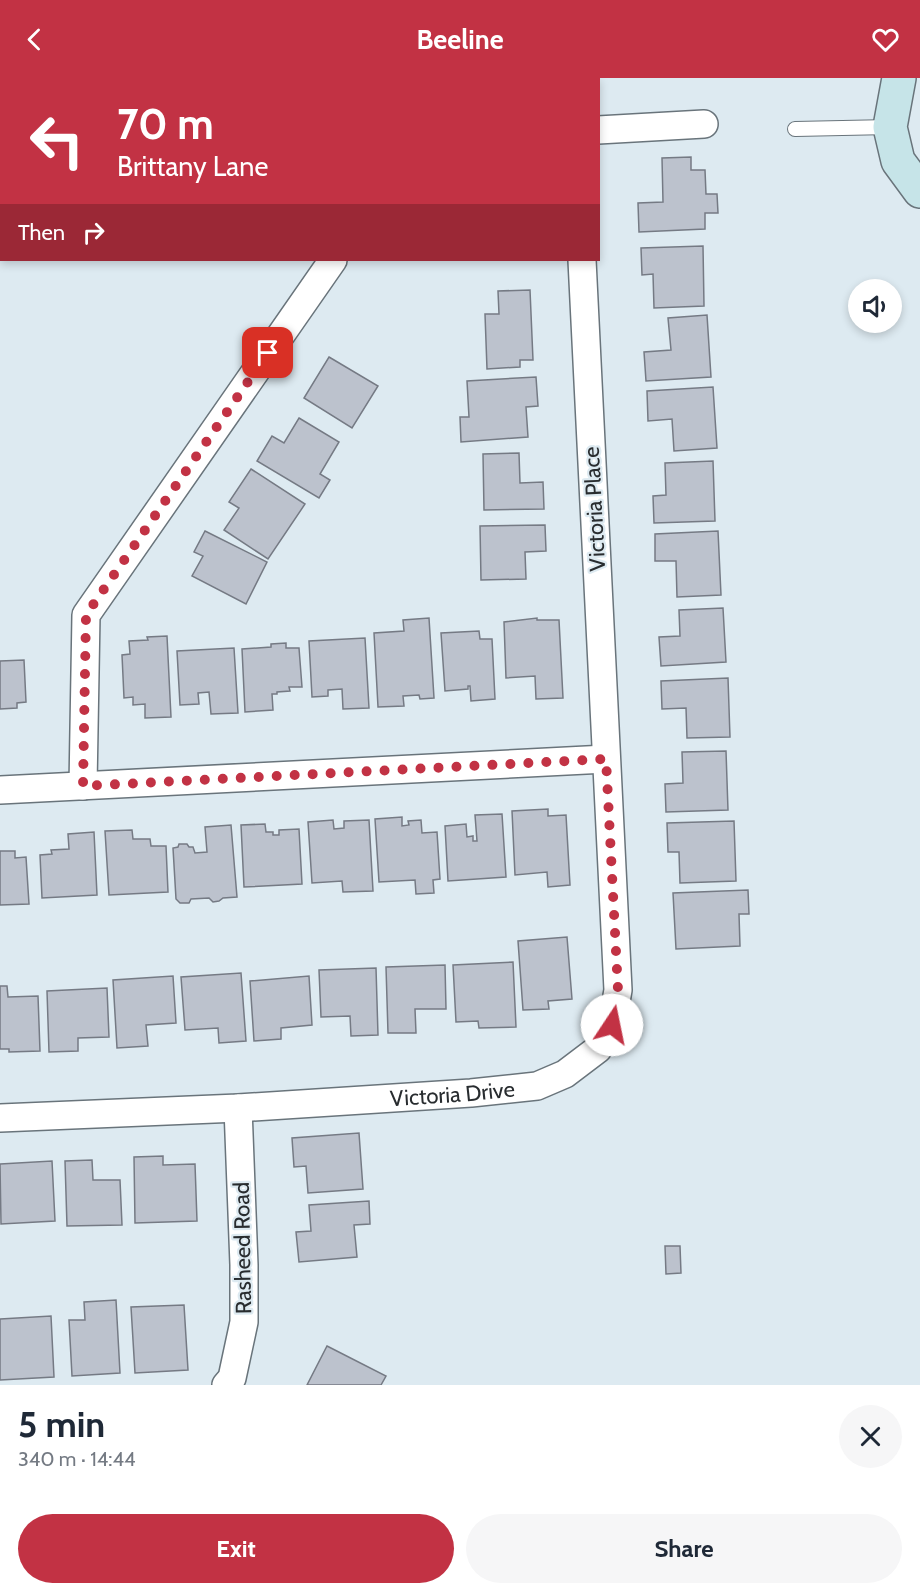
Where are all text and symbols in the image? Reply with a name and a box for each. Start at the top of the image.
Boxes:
icon: back [18,23,51,56]
text: Beeline [416,23,504,56]
icon: heart [869,23,902,56]
text: 70 m [117,98,214,150]
icon: left [18,102,96,180]
text: Brittany Lane [117,150,268,183]
icon: right [77,216,110,249]
text: Then [18,219,65,246]
map controls [848,279,902,333]
button: sound [848,279,902,333]
pin [242,327,293,378]
icon: arrive [251,336,284,369]
street label: Victoria Place [578,446,611,572]
position arrow [580,993,644,1057]
street label: Victoria Drive [389,1075,516,1112]
street label: Rasheed Road [228,1182,257,1314]
text: 5 min [18,1402,105,1446]
button: close [839,1405,902,1468]
text: 340 m · 14:44 [18,1447,136,1471]
button: Exit [18,1514,454,1583]
button: Share [466,1514,902,1583]

